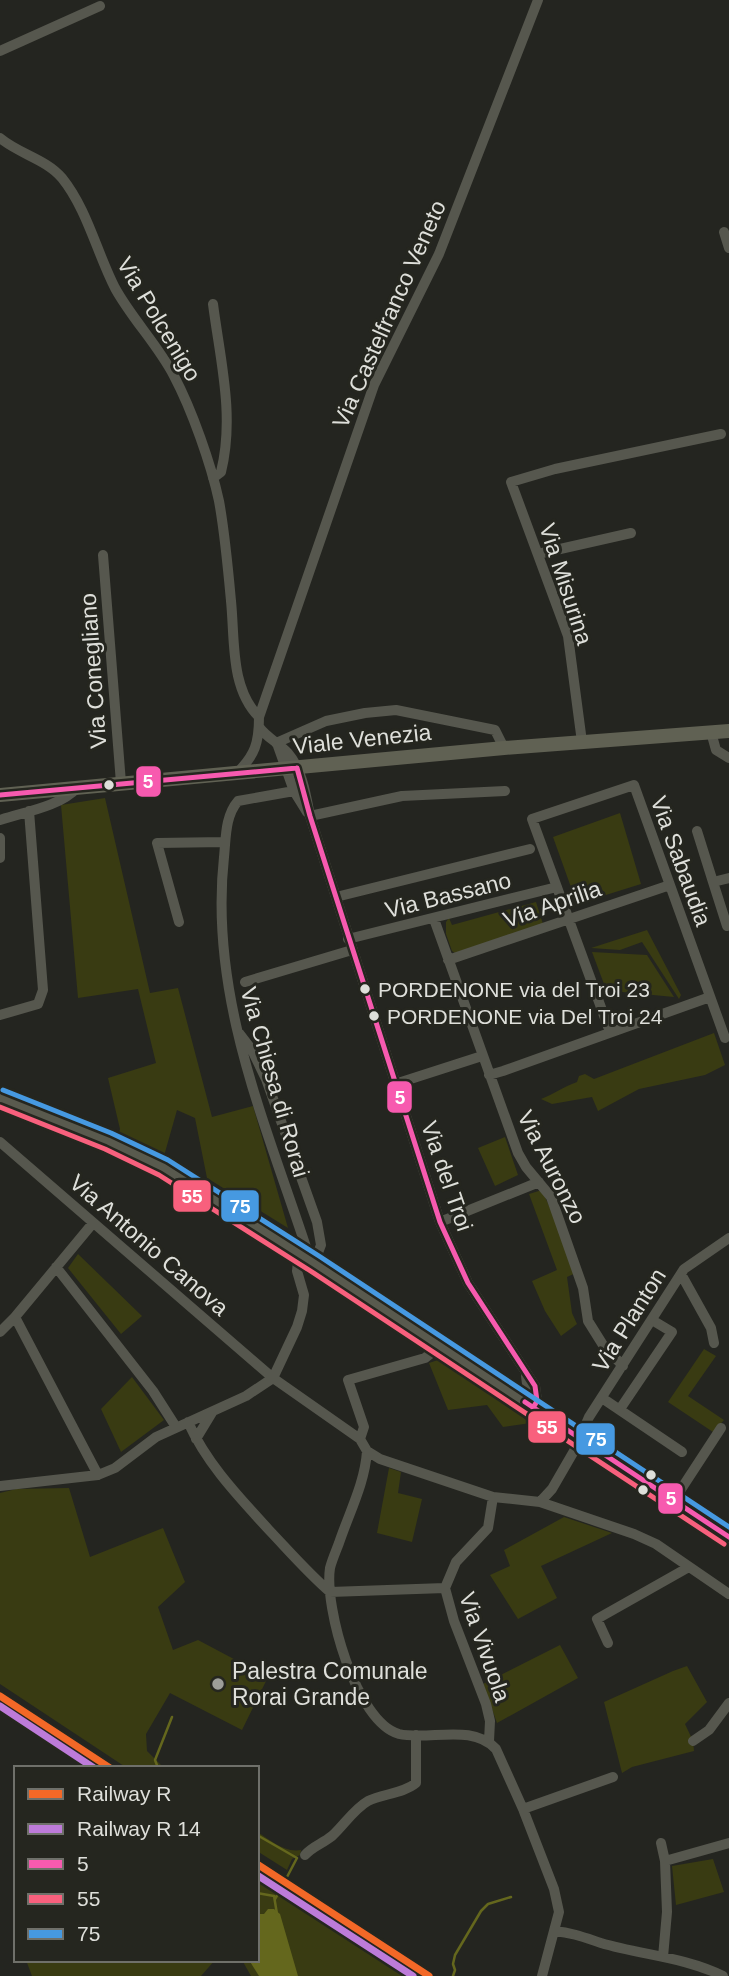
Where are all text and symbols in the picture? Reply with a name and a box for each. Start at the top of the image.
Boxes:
street label: Via Castelfranco Veneto [327,196,451,432]
street label: Via Polcenigo [112,252,206,386]
street label: Via Misurina [534,520,598,648]
street label: Via Conegliano [75,592,111,750]
street label: Viale Venezia [292,719,433,759]
line badge: 5 [135,765,162,798]
text: 5 [143,771,154,792]
unlabelled marker [102,778,116,792]
street label: Via Sabaudia [645,792,717,930]
street label: Via Bassano [382,867,514,923]
street label: Via Aprilia [500,875,605,933]
place label: PORDENONE via del Troi 23 [378,978,650,1001]
marker: PORDENONE via del Troi 23 [358,982,372,996]
street label: Via Chiesa di Rorai [235,984,315,1180]
place label: PORDENONE via Del Troi 24 [387,1005,663,1028]
marker: PORDENONE via Del Troi 24 [367,1009,381,1023]
line badge: 5 [386,1080,413,1114]
text: 5 [395,1087,406,1108]
street label: Via Auronzo [512,1106,592,1228]
street label: Via del Troi [416,1118,478,1234]
street label: Via Antonio Canova [64,1169,234,1321]
line badge: 55 [172,1179,212,1213]
text: 55 [181,1186,203,1207]
line badge: 75 [220,1189,260,1223]
text: 75 [229,1196,251,1217]
street label: Via Planton [587,1263,671,1377]
line badge: 55 [527,1410,567,1444]
text: 55 [536,1417,558,1438]
line badge: 75 [575,1422,616,1456]
text: 75 [585,1429,607,1450]
unlabelled marker [644,1468,658,1482]
line badge: 5 [657,1482,684,1515]
unlabelled marker [636,1483,650,1497]
text: 5 [666,1488,677,1509]
street label: Via Vivuola [454,1589,516,1705]
place label: Palestra Comunale Rorai Grande [232,1658,428,1710]
marker: Palestra Comunale Rorai Grande [210,1676,226,1692]
legend [14,1766,259,1962]
text: Railway R [77,1782,172,1805]
text: Railway R 14 [77,1817,201,1840]
text: 5 [77,1852,89,1875]
text: 55 [77,1887,100,1910]
text: 75 [77,1922,100,1945]

